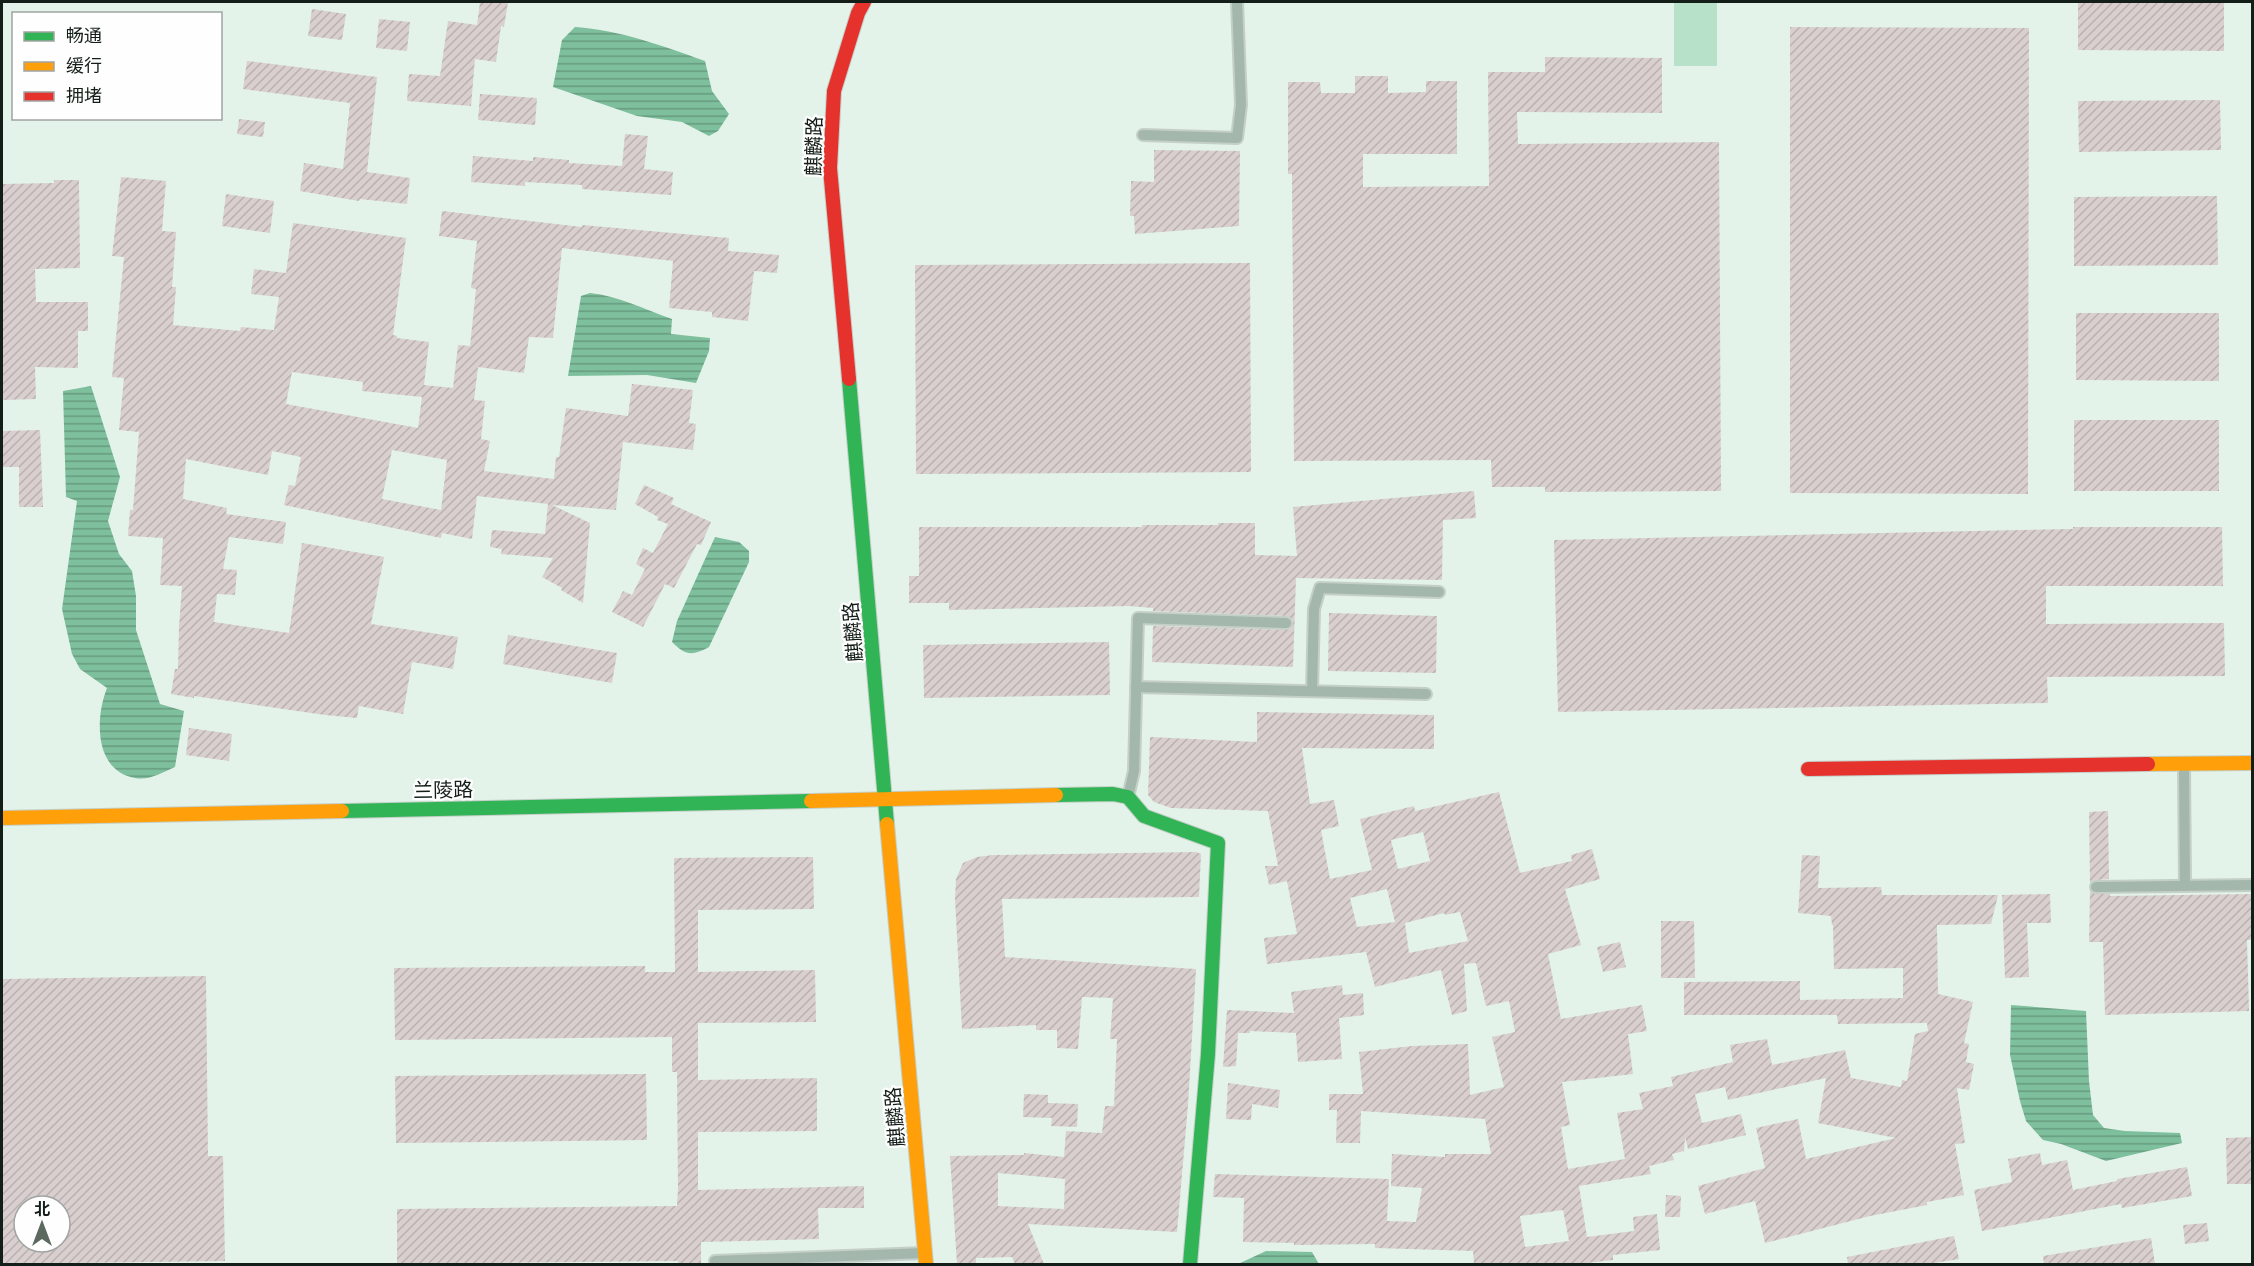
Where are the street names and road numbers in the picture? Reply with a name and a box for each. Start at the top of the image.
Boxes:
street label: 麒麟路 [800,116,826,176]
street label: 麒麟路 [837,601,867,663]
street label: 兰陵路 [413,776,473,802]
street label: 麒麟路 [879,1086,909,1148]

